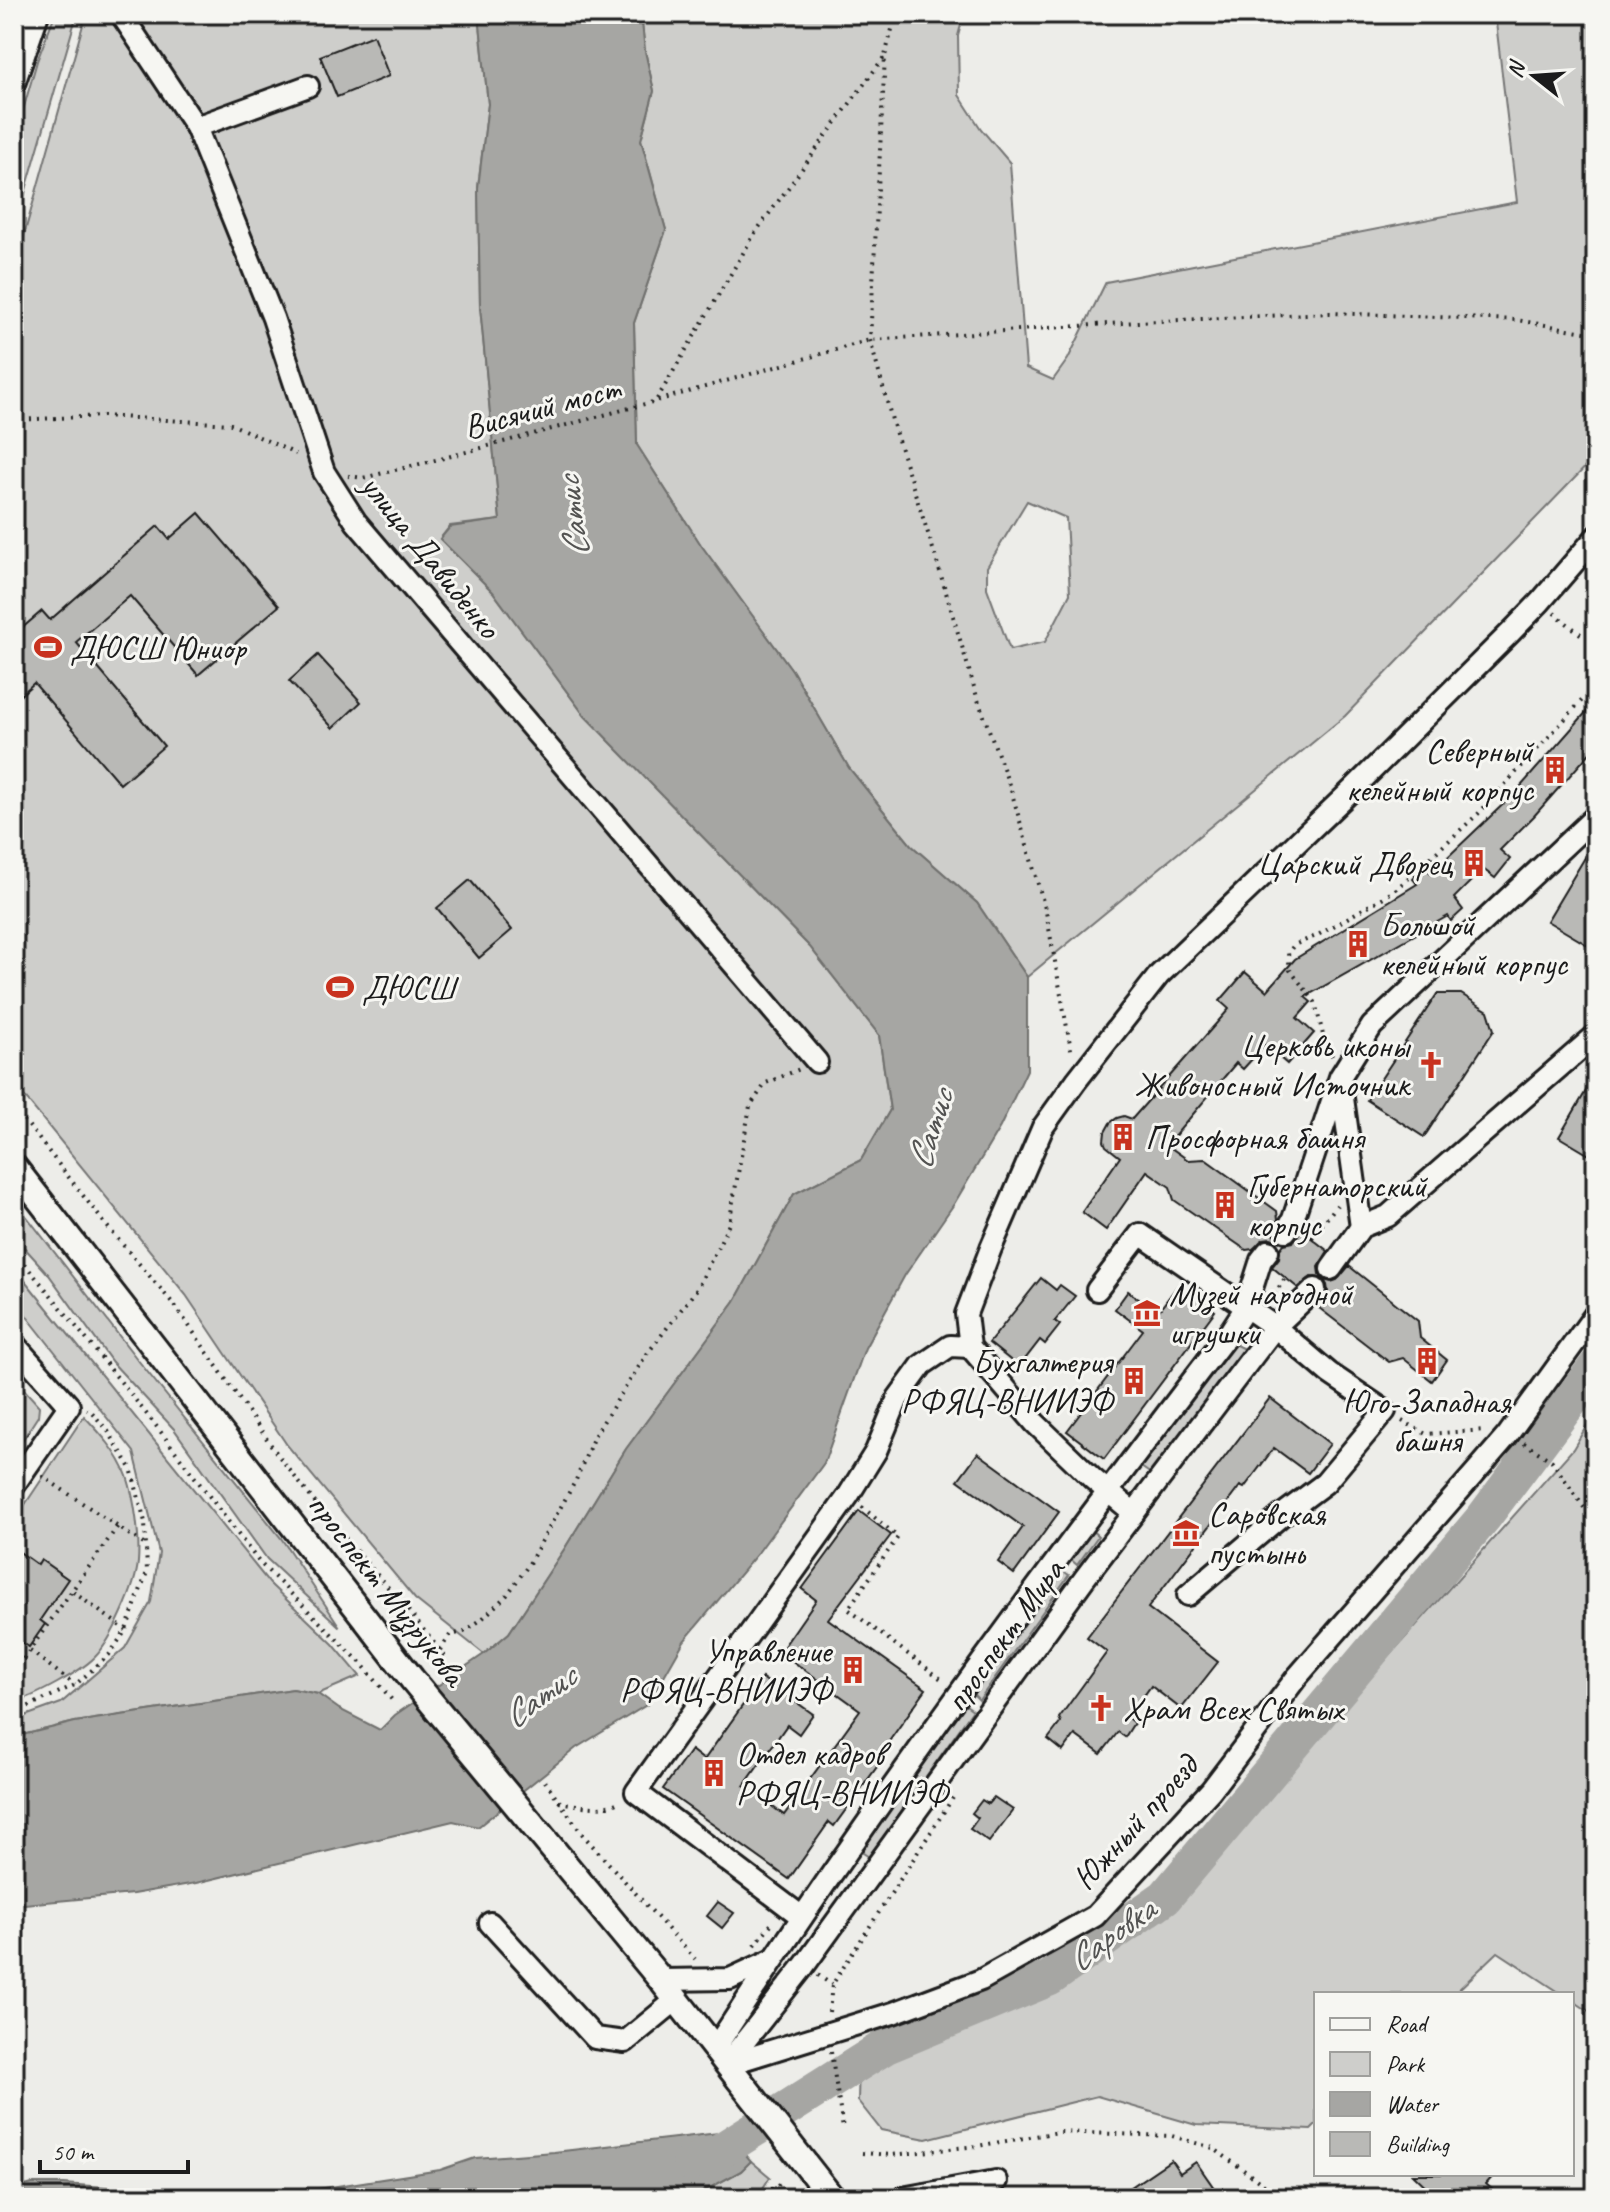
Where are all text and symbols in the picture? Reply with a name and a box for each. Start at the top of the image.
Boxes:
north arrow [1494,36,1574,116]
text: N [1500,57,1532,81]
street label: Висячий мост [459,365,626,449]
street label: улица Давиденко [350,464,512,648]
water label: Сатис [544,470,600,560]
place label: ДЮСШ Юниор [70,626,248,669]
sports icon: ДЮСШ Юниор [33,632,63,662]
place label: Северный келейный корпус [1346,729,1535,811]
building icon: Северный келейный корпус [1540,755,1570,785]
place label: Царский Дворец [1257,842,1453,885]
building icon: Царский Дворец [1459,848,1489,878]
place label: Большой келейный корпус [1380,903,1569,985]
building icon: Большой келейный корпус [1343,929,1373,959]
place label: ДЮСШ [362,966,459,1009]
sports icon: ДЮСШ [325,972,355,1002]
place label: Церковь иконы Живоносный Источник [1135,1024,1412,1106]
church icon: Церковь иконы Живоносный Источник [1416,1050,1446,1080]
water label: Сатис [896,1080,966,1174]
place label: Просфорная башня [1145,1116,1366,1159]
building icon: Просфорная башня [1108,1122,1138,1152]
place label: Губернаторский корпус [1247,1164,1428,1246]
building icon: Губернаторский корпус [1210,1190,1240,1220]
place label: Музей народной игрушки [1169,1272,1354,1354]
museum icon: Музей народной игрушки [1132,1298,1162,1328]
place label: Бухгалтерия РФЯЦ-ВНИИЭФ [901,1340,1116,1422]
building icon: Юго-Западная башня [1412,1346,1442,1376]
building icon: Бухгалтерия РФЯЦ-ВНИИЭФ [1119,1366,1149,1396]
place label: Юго-Западная башня [1343,1380,1513,1462]
street label: проспект Музрукова [298,1484,478,1697]
place label: Саровская пустынь [1208,1492,1327,1574]
museum icon: Саровская пустынь [1171,1518,1201,1548]
street label: проспект Мира [934,1548,1075,1720]
place label: Управление РФЯЦ-ВНИИЭФ [620,1629,835,1711]
water label: Сатис [493,1651,588,1738]
building icon: Управление РФЯЦ-ВНИИЭФ [838,1655,868,1685]
place label: Храм Всех Святых [1123,1687,1345,1730]
church icon: Храм Всех Святых [1086,1693,1116,1723]
place label: Отдел кадров РФЯЦ-ВНИИЭФ [736,1732,951,1814]
street label: Южный проезд [1063,1743,1209,1899]
building icon: Отдел кадров РФЯЦ-ВНИИЭФ [699,1758,729,1788]
water label: Саровка [1058,1884,1167,1981]
legend [1314,1992,1574,2176]
text: Road [1386,2009,1430,2039]
text: Park [1386,2049,1426,2079]
text: Water [1386,2089,1441,2119]
scale bar [40,2124,188,2174]
text: Building [1386,2129,1451,2159]
text: 50 m [52,2137,95,2167]

